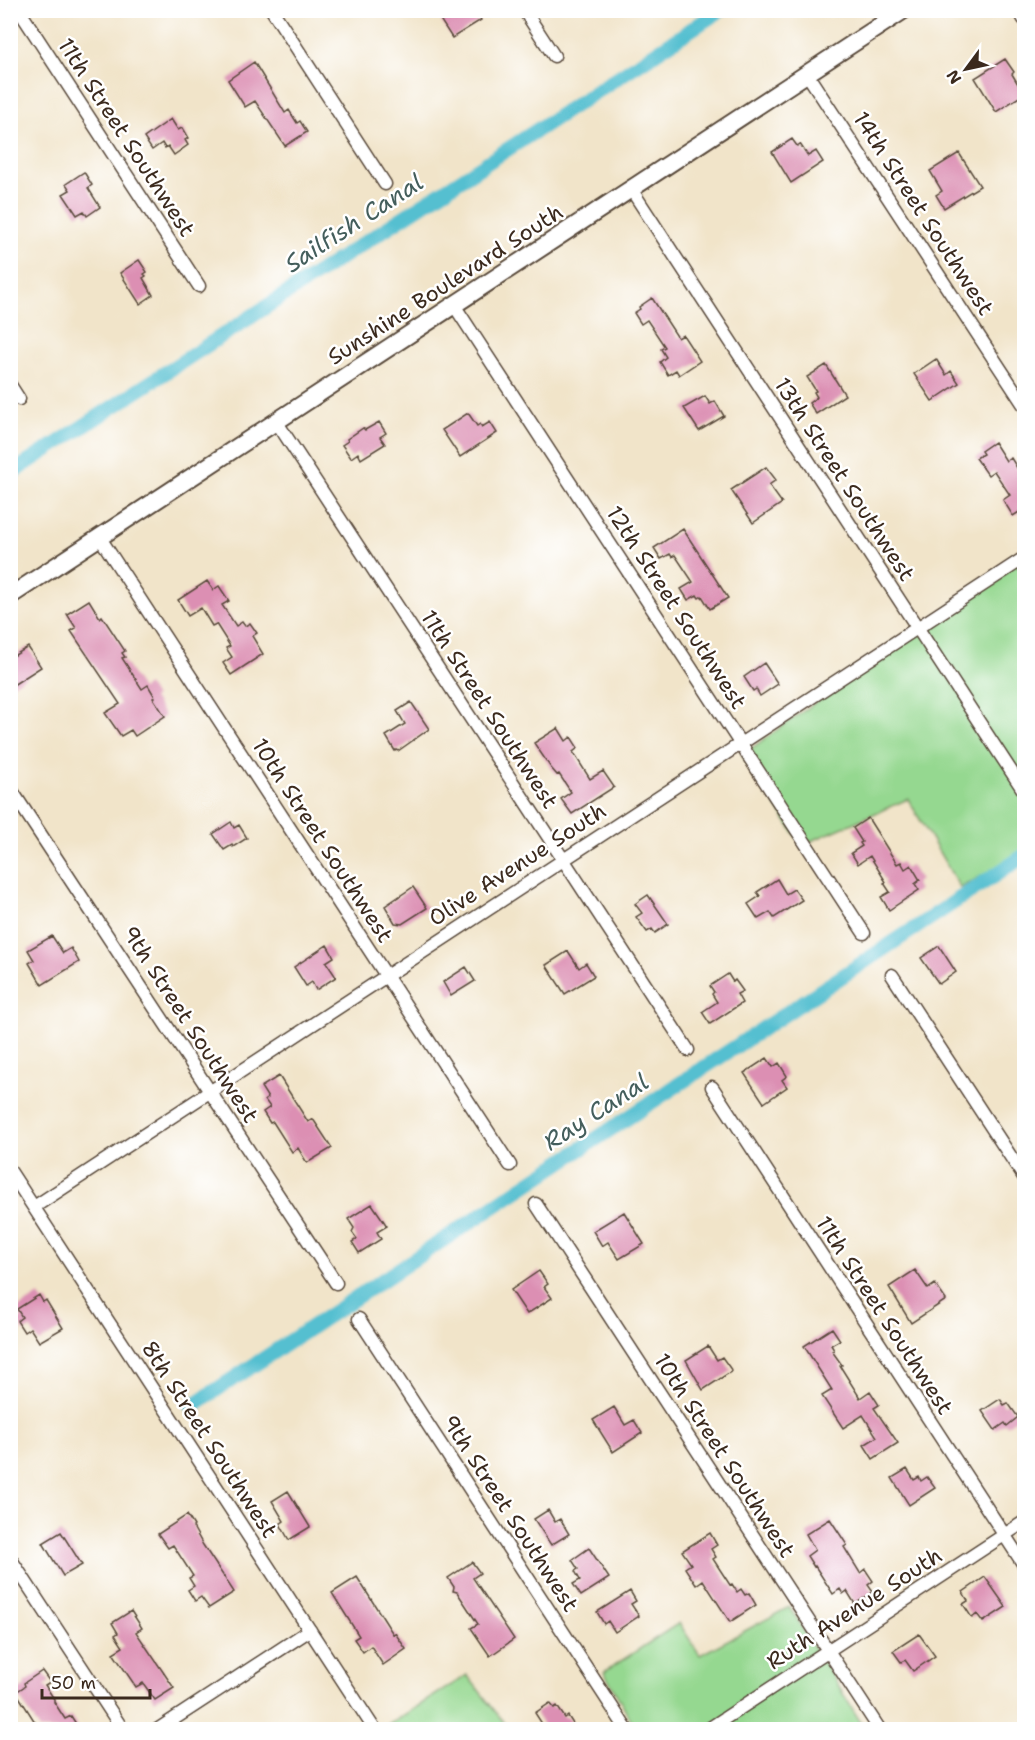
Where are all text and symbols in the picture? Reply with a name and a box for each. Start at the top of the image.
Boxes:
street label: 11th Street Southwest [51,32,202,242]
north arrow [936,39,996,99]
text: N [942,66,966,88]
street label: 14th Street Southwest [847,106,1000,321]
water label: Sailfish Canal [278,166,430,280]
street label: Sunshine Boulevard South [322,197,568,371]
street label: 13th Street Southwest [768,372,921,587]
street label: 12th Street Southwest [600,500,753,715]
street label: 11th Street Southwest [414,604,565,814]
street label: 10th Street Southwest [246,733,400,948]
street label: Olive Avenue South [423,796,612,933]
street label: 9th Street Southwest [116,920,265,1128]
water label: Ray Canal [537,1066,655,1158]
street label: 11th Street Southwest [809,1210,960,1420]
street label: 8th Street Southwest [135,1335,284,1543]
street label: 10th Street Southwest [648,1348,802,1563]
street label: 9th Street Southwest [436,1409,585,1617]
street label: Ruth Avenue South [761,1541,948,1676]
scale bar [42,1662,150,1700]
text: 50 m [51,1671,96,1695]

